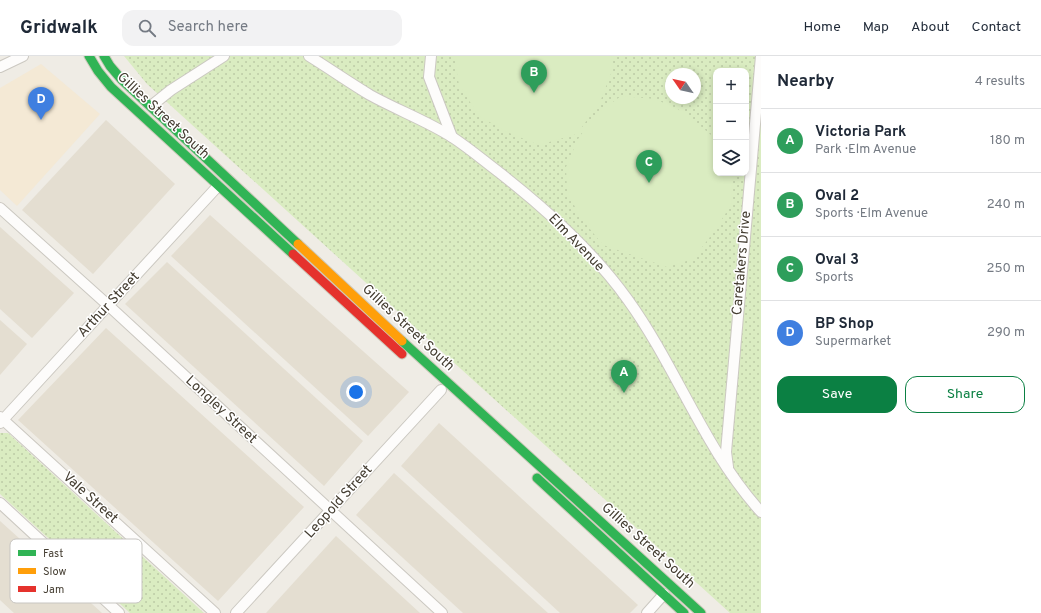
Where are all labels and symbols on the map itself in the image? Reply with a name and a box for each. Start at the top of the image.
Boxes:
pin: B [521,60,547,93]
north arrow [665,68,701,104]
street label: Gillies Street South [113,69,213,163]
pin: D [28,87,54,120]
pin: C [636,150,662,183]
street label: Caretakers Drive [729,210,755,316]
street label: Elm Avenue [544,211,608,275]
street label: Arthur Street [74,269,144,341]
street label: Gillies Street South [358,281,458,375]
pin: A [611,360,637,393]
street label: Longley Street [182,373,260,447]
your location [346,382,366,402]
street label: Leopold Street [302,462,376,542]
street label: Vale Street [59,469,121,527]
street label: Gillies Street South [598,500,698,592]
legend [10,539,142,603]
text: Fast [43,547,63,561]
text: Slow [43,565,66,579]
text: Jam [43,583,64,597]

